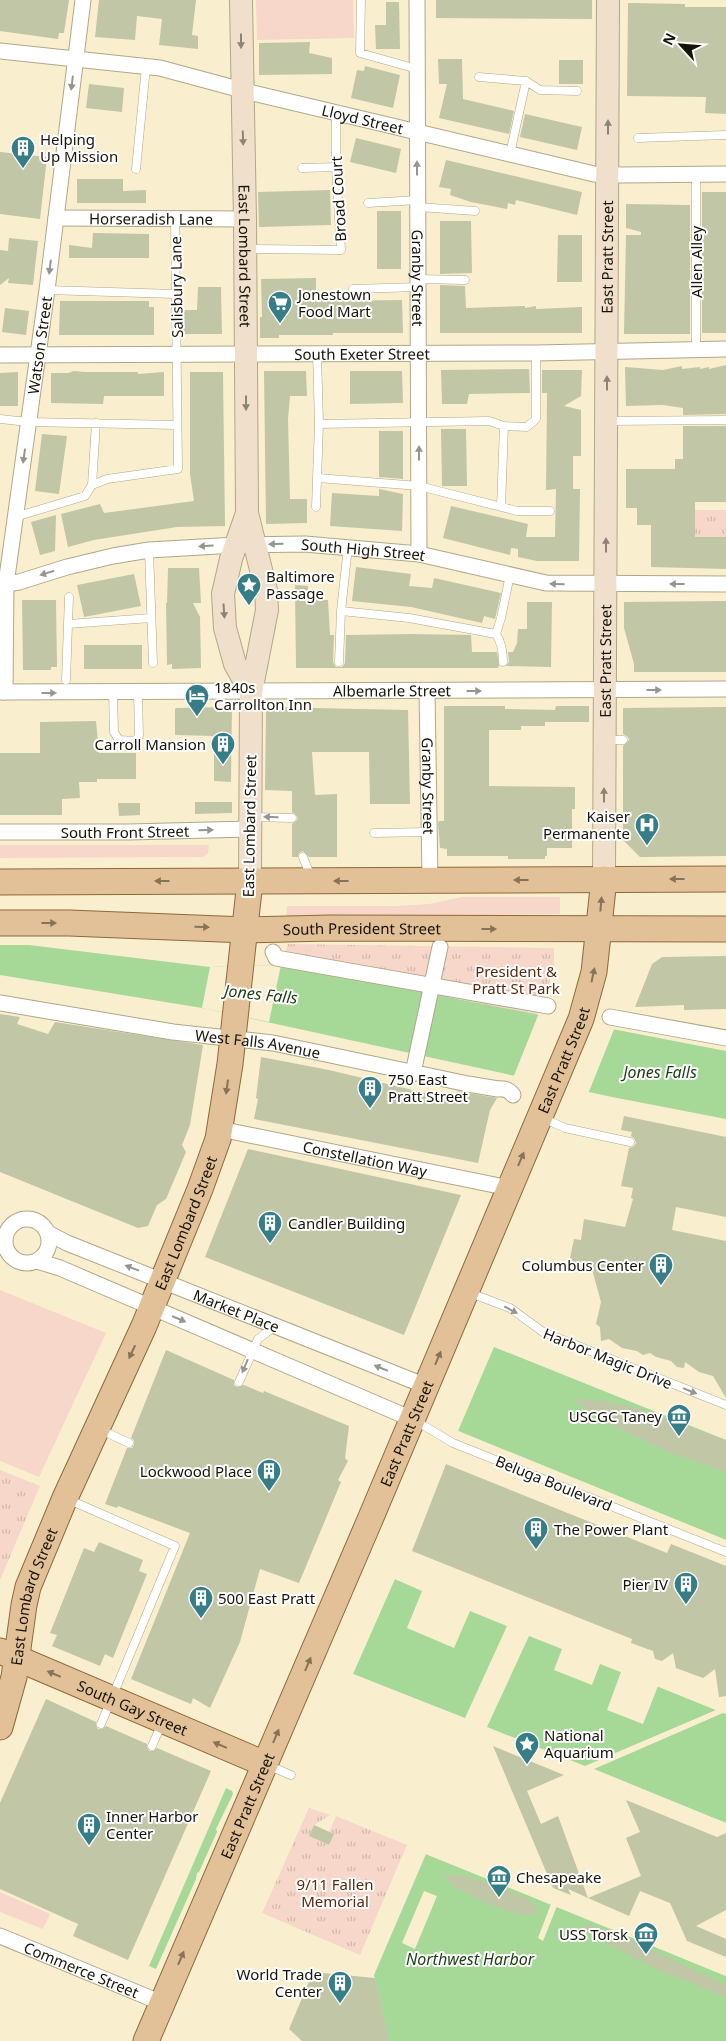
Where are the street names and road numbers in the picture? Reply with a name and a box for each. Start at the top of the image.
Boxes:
street label: Lloyd Street [320,100,406,139]
street label: Broad Court [326,155,350,242]
street label: East Lombard Street [234,184,256,328]
street label: East Pratt Street [597,200,617,314]
street label: Horseradish Lane [89,208,213,229]
street label: Allen Alley [686,226,706,298]
street label: Granby Street [408,229,428,327]
street label: Salisbury Lane [165,236,187,338]
street label: Watson Street [23,294,56,396]
street label: South Exeter Street [294,343,430,364]
street label: South High Street [300,534,428,565]
street label: East Pratt Street [595,604,615,718]
street label: Albemarle Street [333,680,452,701]
street label: Granby Street [418,737,439,835]
street label: East Lombard Street [238,754,260,898]
street label: South Front Street [61,820,190,842]
street label: South President Street [283,918,441,939]
street label: East Pratt Street [532,1004,594,1116]
street label: West Falls Avenue [194,1025,322,1063]
street label: Constellation Way [301,1136,429,1181]
street label: East Lombard Street [150,1152,221,1293]
street label: Market Place [191,1284,283,1337]
street label: Harbor Magic Drive [541,1323,675,1393]
street label: East Pratt Street [375,1377,438,1490]
street label: Beluga Boulevard [493,1450,615,1516]
street label: East Lombard Street [6,1524,62,1667]
street label: South Gay Street [74,1675,191,1740]
street label: East Pratt Street [215,1749,279,1862]
street label: Commerce Street [21,1937,142,2003]

